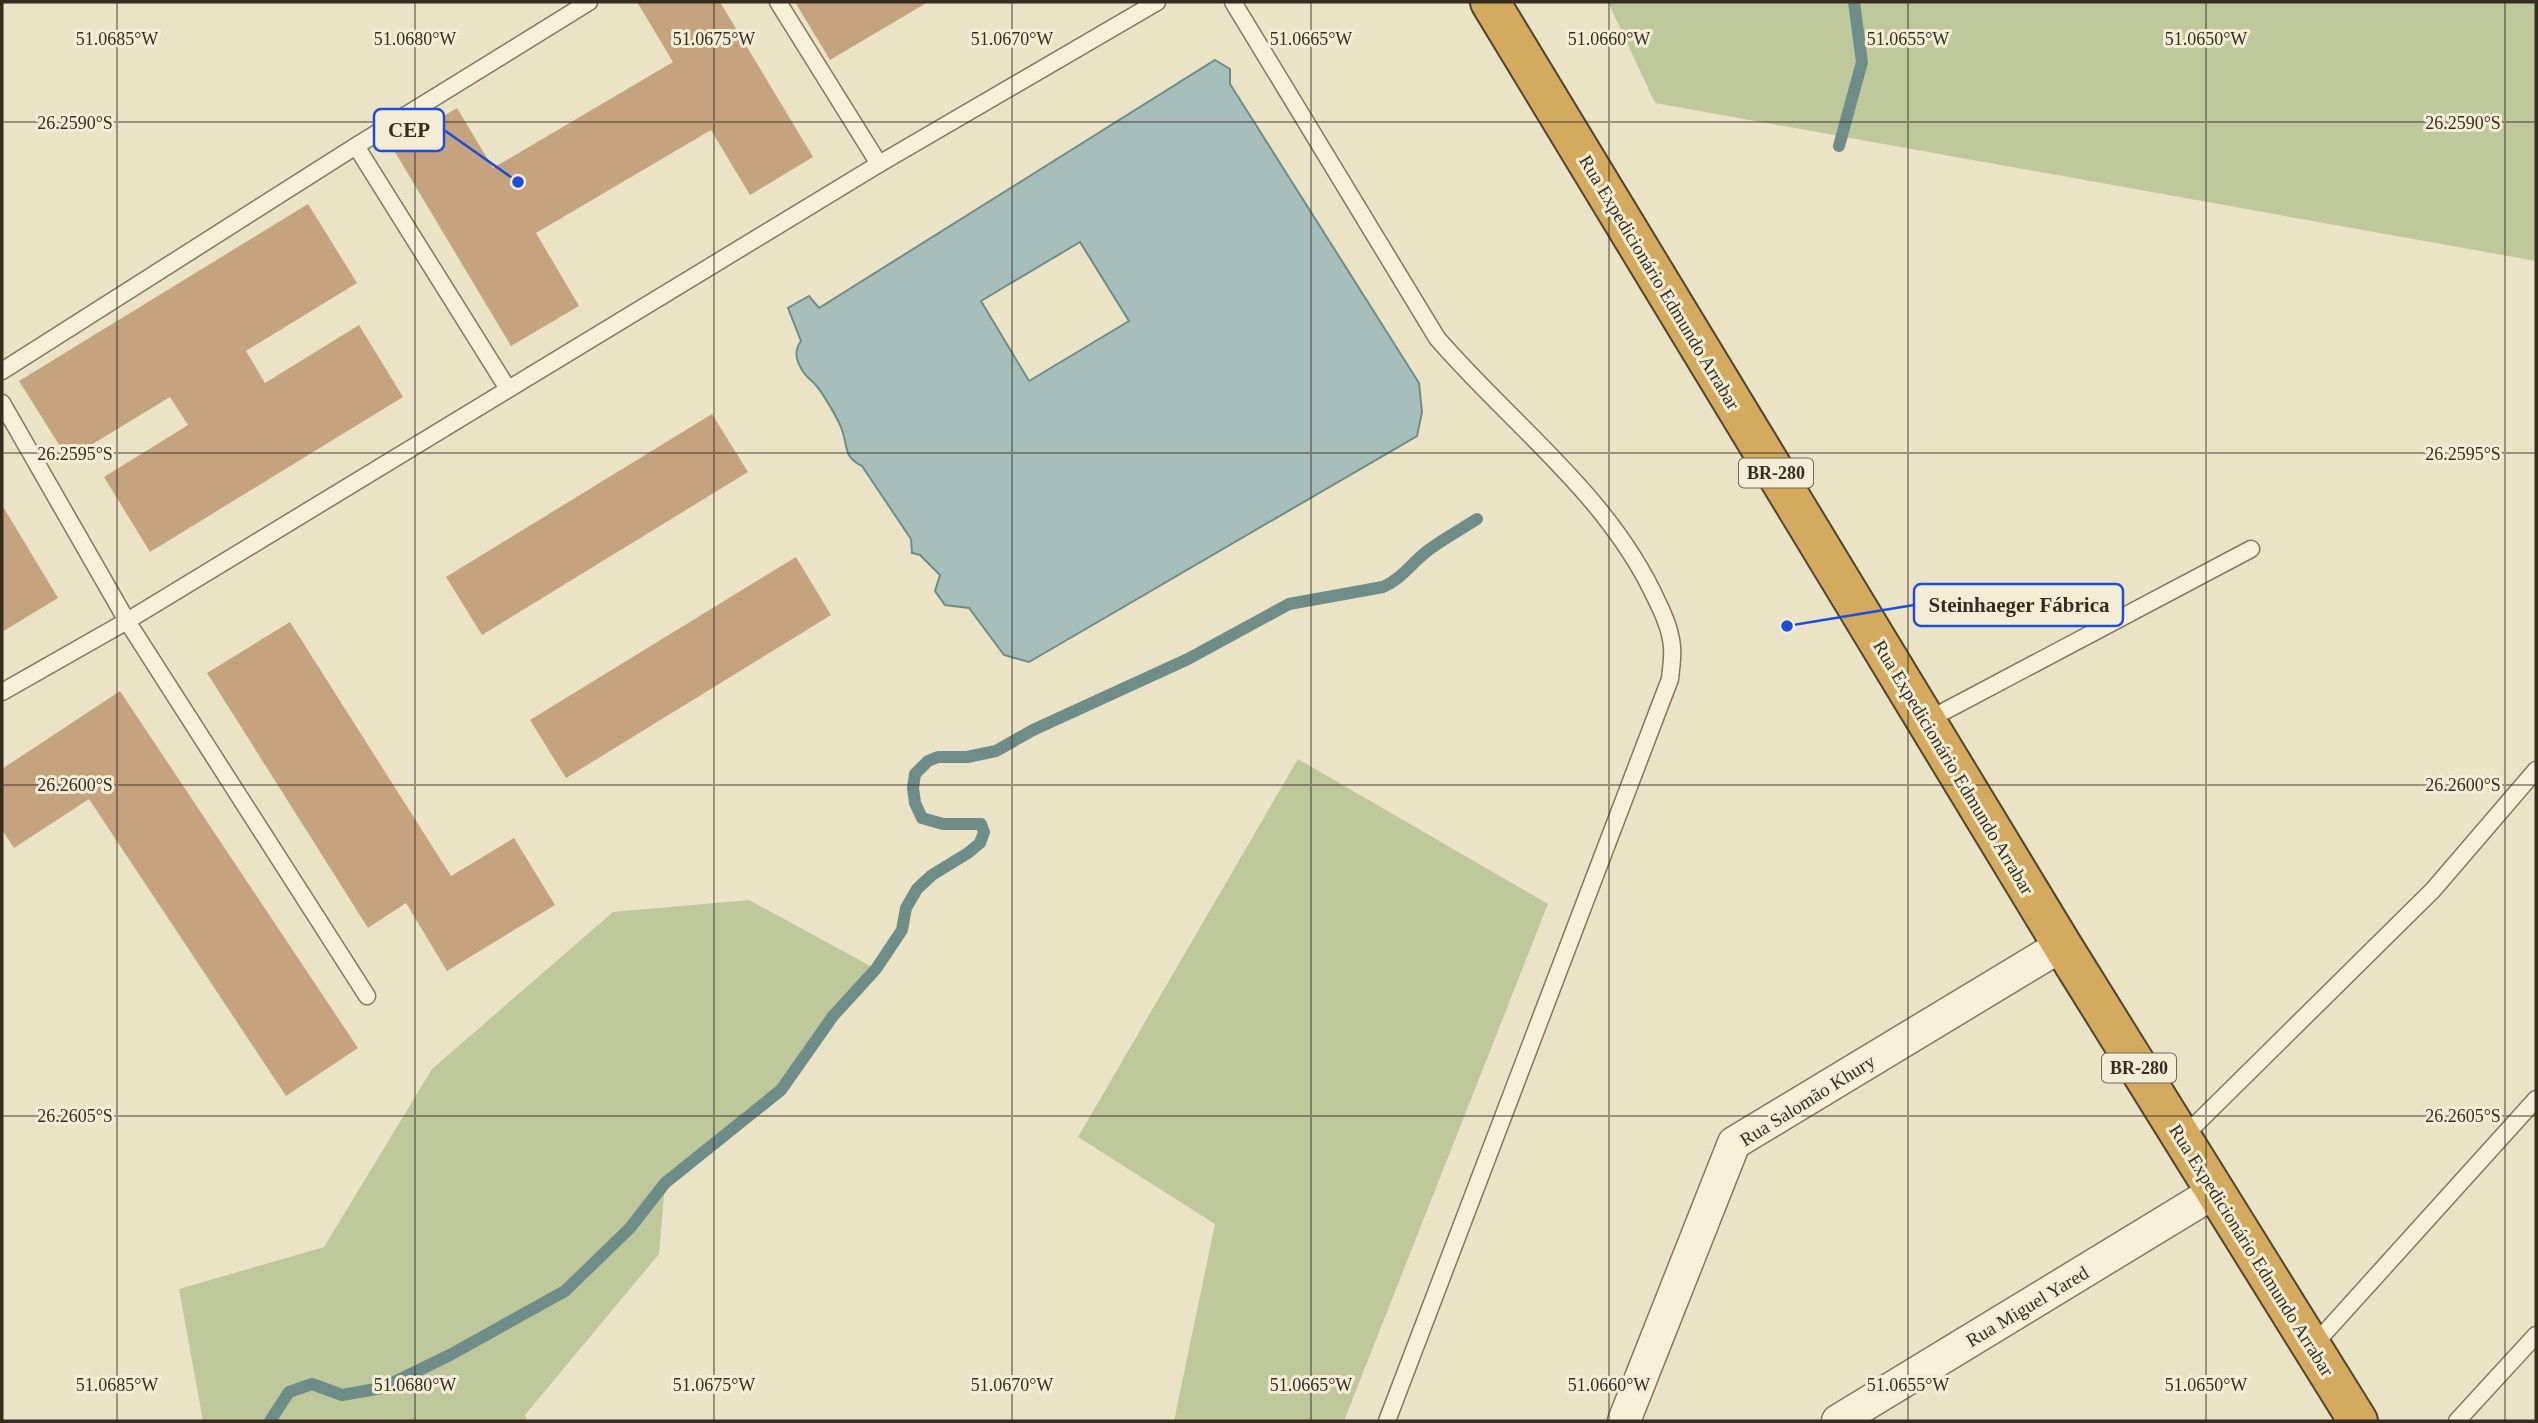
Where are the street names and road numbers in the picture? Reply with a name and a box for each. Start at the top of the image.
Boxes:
street label: Rua Expedicionário Edmundo Arrabar [1575,151,1744,414]
road number: BR-280 [1739,458,1813,488]
street label: Rua Expedicionário Edmundo Arrabar [1869,636,2038,899]
street label: Rua Salomão Khury [1736,1050,1879,1150]
road number: BR-280 [2102,1054,2176,1083]
street label: Rua Expedicionário Edmundo Arrabar [2165,1121,2338,1381]
street label: Rua Miguel Yared [1962,1261,2093,1351]

